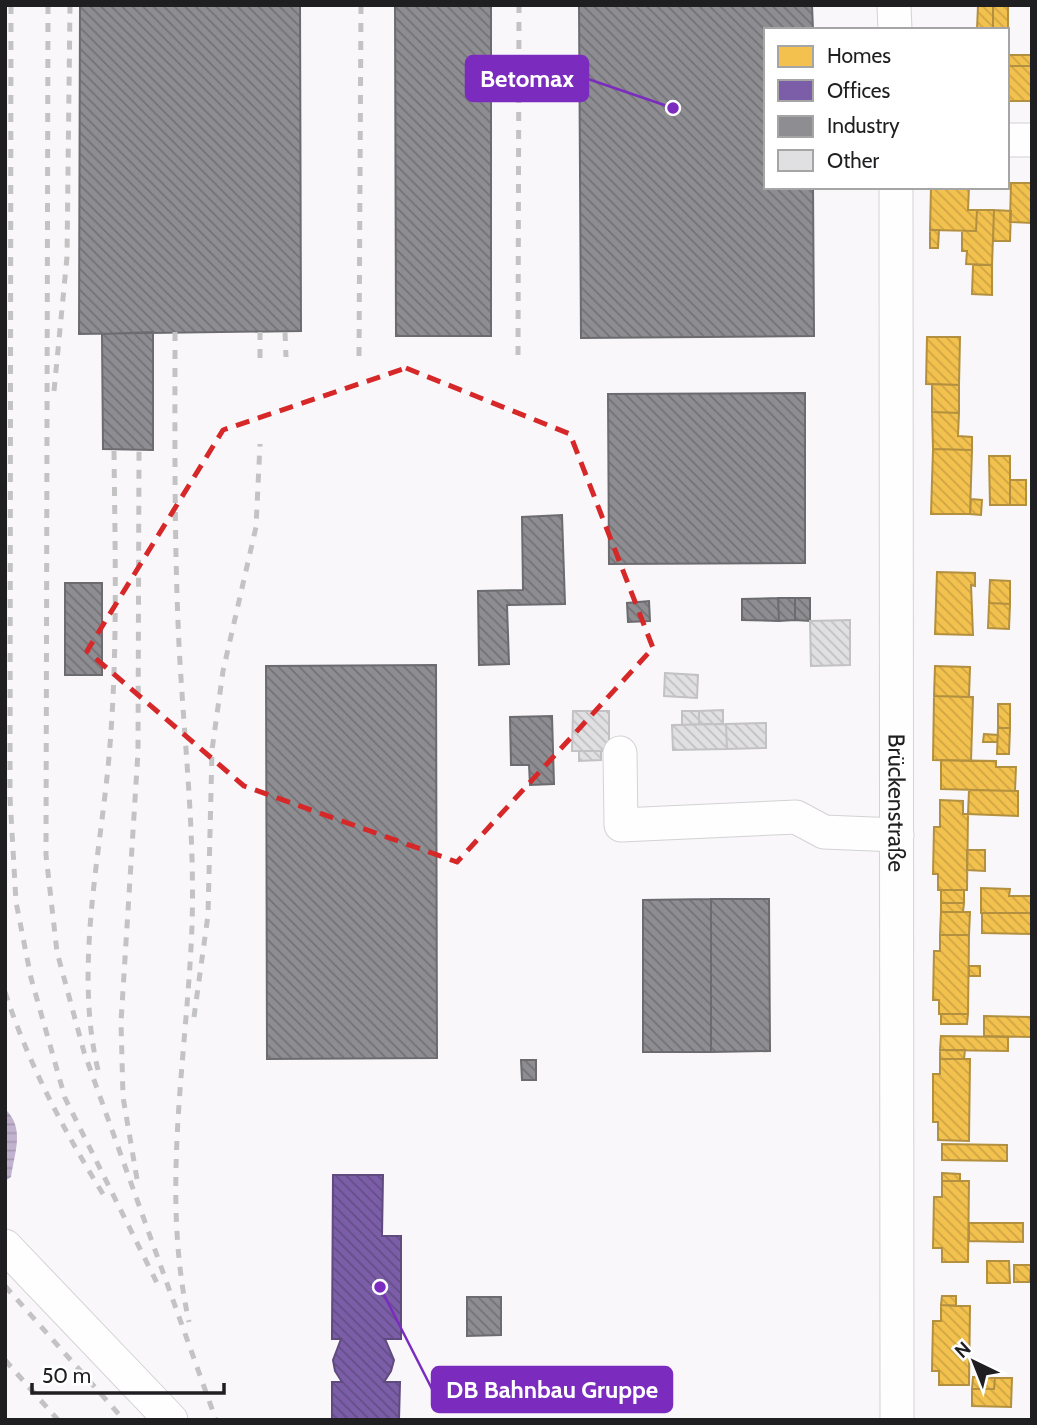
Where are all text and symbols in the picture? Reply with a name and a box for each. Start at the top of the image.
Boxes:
legend [764,28,1009,189]
text: Homes [827,43,891,68]
callout: Betomax [466,56,588,101]
text: Betomax [480,64,574,93]
text: Offices [827,78,891,103]
text: Industry [827,113,900,138]
text: Other [827,148,879,173]
street label: Brückenstraße [882,734,911,872]
north arrow [939,1327,1009,1397]
text: N [950,1337,976,1363]
scale bar [32,1352,224,1396]
text: 50 m [42,1363,91,1388]
callout: DB Bahnbau Gruppe [432,1367,672,1412]
text: DB Bahnbau Gruppe [446,1375,658,1404]

